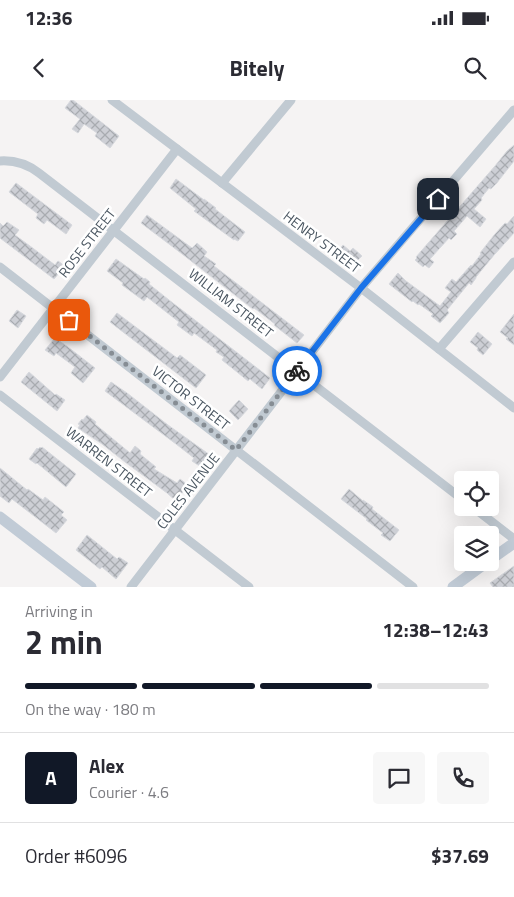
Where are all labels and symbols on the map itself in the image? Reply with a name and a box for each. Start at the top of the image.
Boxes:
pin [417,178,459,220]
street label: ROSE STREET [53,203,121,282]
street label: HENRY STREET [279,206,366,278]
street label: WILLIAM STREET [185,263,279,343]
pin [48,299,90,341]
courier [272,346,322,396]
street label: VICTOR STREET [148,360,235,435]
street label: WARREN STREET [62,421,157,502]
street label: COLES AVENUE [151,448,224,533]

